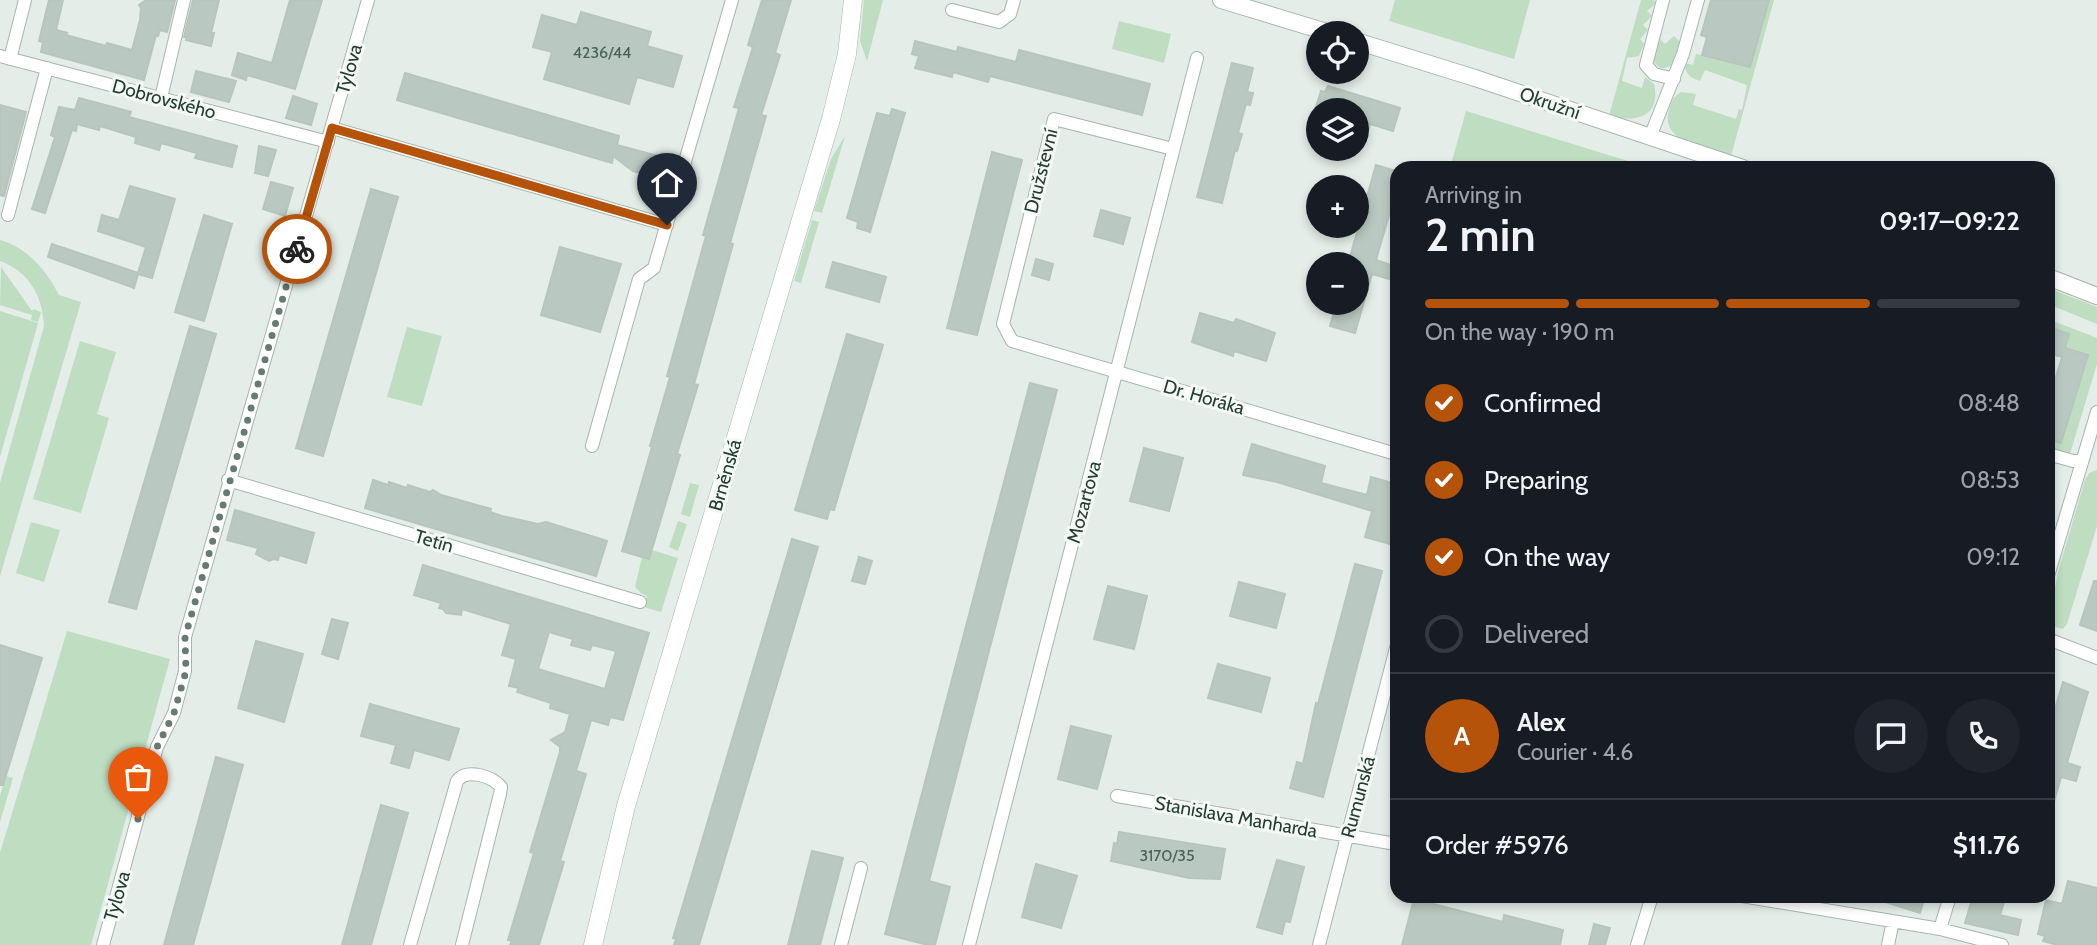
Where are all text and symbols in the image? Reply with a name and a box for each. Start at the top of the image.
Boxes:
map controls [1306,21,1369,315]
button: locate [1306,21,1369,84]
street label: Tylova [331,41,367,97]
house number: 4236/44 [573,43,631,62]
street label: Dobrovského [110,74,218,124]
street label: Okružní [1517,82,1583,124]
button: layers [1306,98,1369,161]
street label: Družstevní [1019,126,1063,216]
pin [637,153,697,225]
icon: home [648,164,686,202]
button: + [1306,175,1369,238]
text: Arriving in [1425,181,1522,209]
text: 09:17–09:22 [1879,205,2020,237]
text: 2 min [1425,207,1536,263]
courier [262,214,332,284]
icon: bike [278,230,316,268]
button: − [1306,252,1369,315]
text: On the way · 190 m [1425,318,1614,346]
street label: Dr. Horáka [1161,374,1247,420]
icon: check [1425,384,1463,422]
text: Confirmed [1484,387,1601,419]
text: 08:48 [1958,389,2020,417]
street label: Brněnská [704,436,746,514]
street label: Mozartova [1062,458,1106,546]
icon: check [1425,461,1463,499]
text: Preparing [1484,464,1588,496]
text: 08:53 [1960,466,2020,494]
street label: Tetín [412,525,456,557]
icon: check [1425,538,1463,576]
text: On the way [1484,541,1610,573]
text: 09:12 [1967,543,2020,571]
text: Delivered [1484,618,1589,650]
button: chat [1854,699,1928,773]
button: phone [1946,699,2020,773]
text: Alex [1517,706,1566,738]
text: A [1454,720,1470,752]
text: Courier · 4.6 [1517,738,1633,766]
pin [108,747,168,819]
street label: Rumunská [1336,754,1380,840]
icon: bag [119,758,157,796]
street label: Stanislava Manharda [1153,791,1319,843]
text: Order #5976 [1425,829,1569,861]
text: $11.76 [1953,829,2020,861]
house number: 3170/35 [1139,846,1195,865]
street label: Tylova [99,868,135,924]

